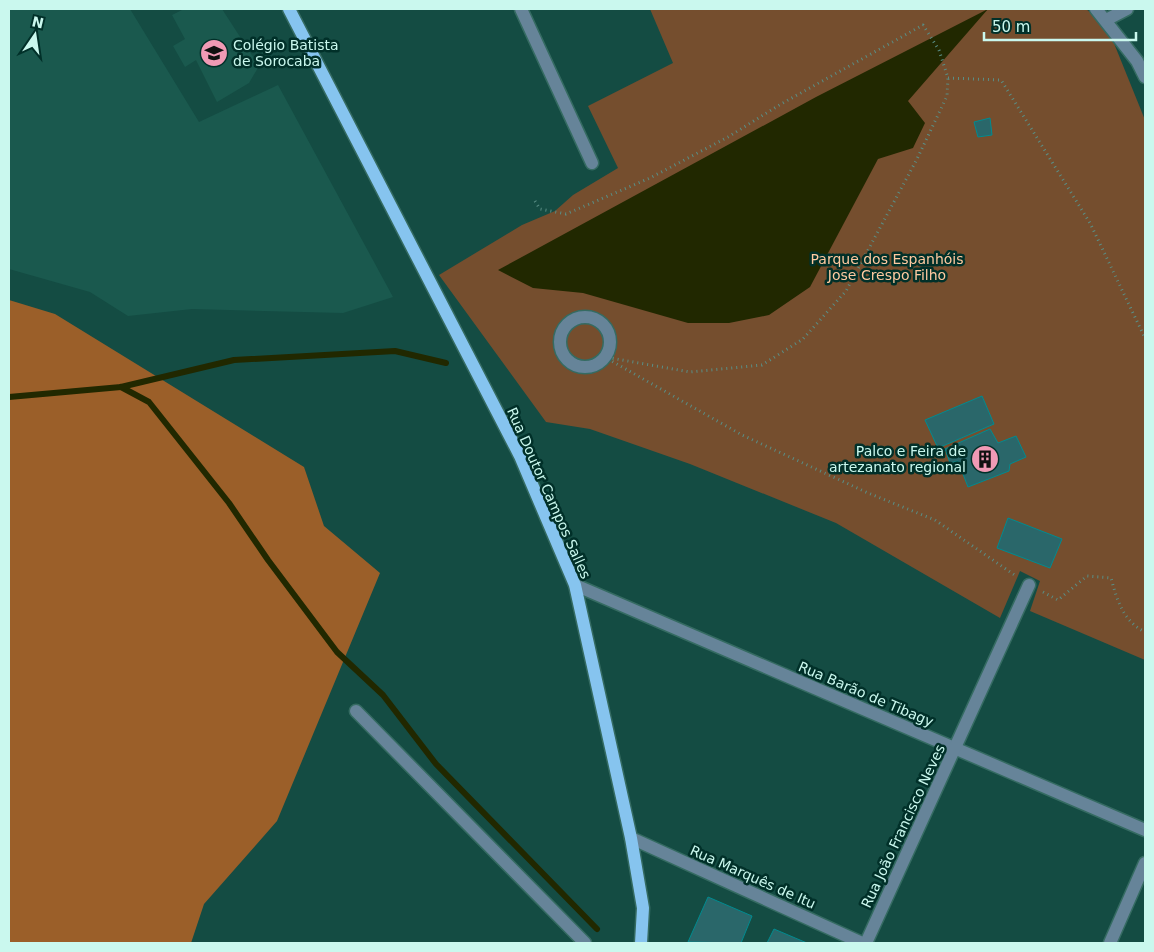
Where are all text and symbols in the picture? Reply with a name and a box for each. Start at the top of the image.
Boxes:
north arrow [10,10,60,60]
scale bar [984,10,1136,42]
text: N [30,13,45,31]
text: 50 m [992,18,1030,36]
place label: Colégio Batista de Sorocaba [233,37,339,69]
school or university icon: Colégio Batista de Sorocaba [199,38,229,68]
park label: Parque dos Espanhóis Jose Crespo Filho [810,251,964,283]
street label: Rua Doutor Campos Salles [504,405,594,581]
place label: Palco e Feira de artezanato regional [829,443,966,475]
building icon: Palco e Feira de artezanato regional [970,444,1000,474]
street label: Rua Barão de Tibagy [796,658,936,730]
street label: Rua João Francisco Neves [858,742,948,910]
street label: Rua Marquês de Itu [688,842,818,912]

